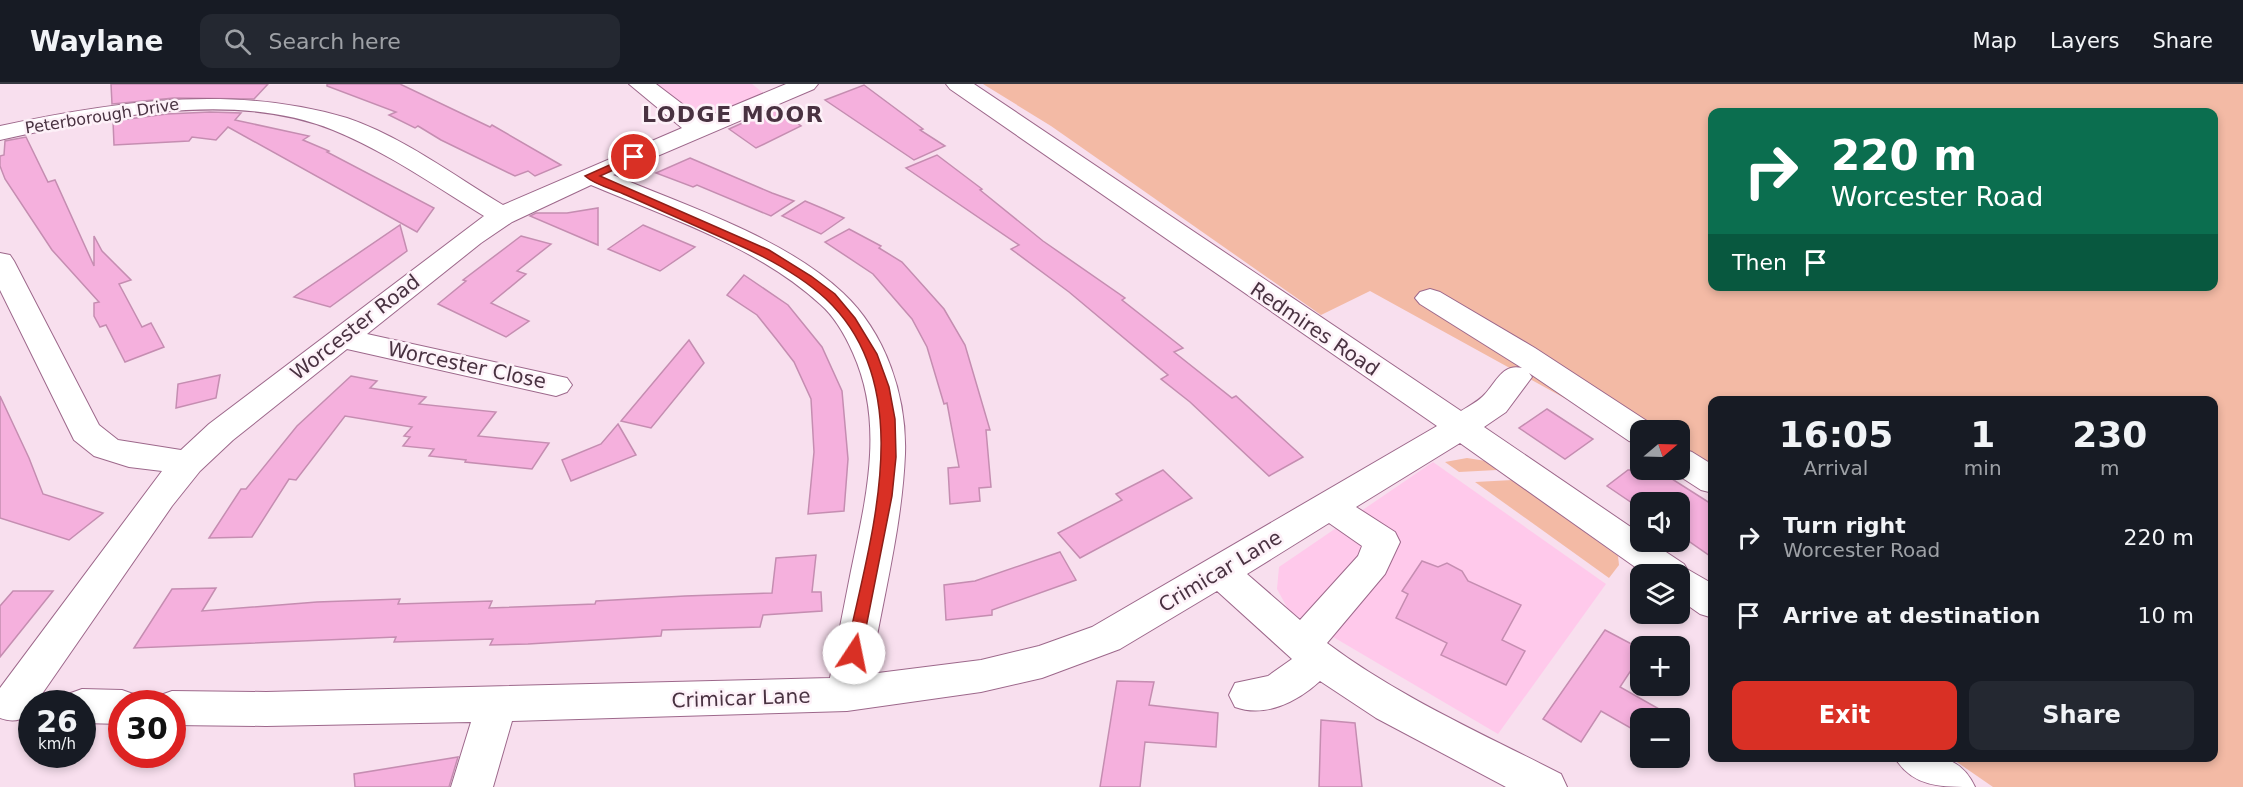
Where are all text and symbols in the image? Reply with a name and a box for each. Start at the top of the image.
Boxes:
search box [200,14,620,68]
text: Waylane [30,25,164,58]
icon: search [221,25,254,58]
text: Search here [269,29,401,54]
text: Map [1973,29,2017,53]
text: Layers [2050,29,2119,53]
text: Share [2152,29,2213,53]
street label: Peterborough Drive [24,94,180,138]
district label: LODGE MOOR [642,102,824,127]
pin [608,131,659,182]
text: 220 m [1831,131,1977,180]
icon: right [1732,132,1810,210]
icon: arrive [617,140,650,173]
text: Worcester Road [1831,181,2043,212]
icon: arrive [1799,246,1832,279]
text: Then [1732,250,1787,275]
street label: Worcester Road [286,269,424,385]
street label: Redmires Road [1246,277,1384,381]
street label: Worcester Close [385,336,549,394]
text: 16:05 [1779,414,1893,455]
text: 1 [1970,414,1995,455]
text: 230 [2072,414,2147,455]
north arrow [1630,420,1690,480]
map controls [1630,420,1690,768]
text: Arrival [1803,456,1868,480]
text: min [1964,456,2002,480]
text: m [2100,456,2120,480]
button: sound [1630,492,1690,552]
text: Turn right [1783,513,1906,538]
icon: right [1732,521,1765,554]
street label: Crimicar Lane [1154,525,1286,617]
text: 220 m [2124,525,2194,550]
text: Worcester Road [1783,538,1940,562]
button: layers [1630,564,1690,624]
icon: arrive [1732,599,1765,632]
text: Arrive at destination [1783,603,2040,628]
text: 10 m [2138,603,2194,628]
position arrow [822,621,886,685]
button: + [1630,636,1690,696]
button: Exit [1732,681,1957,750]
button: Share [1969,681,2194,750]
street label: Crimicar Lane [671,684,811,712]
speed limit sign: 30 [108,690,186,768]
text: 26 [36,704,78,739]
button: − [1630,708,1690,768]
text: km/h [38,735,76,753]

